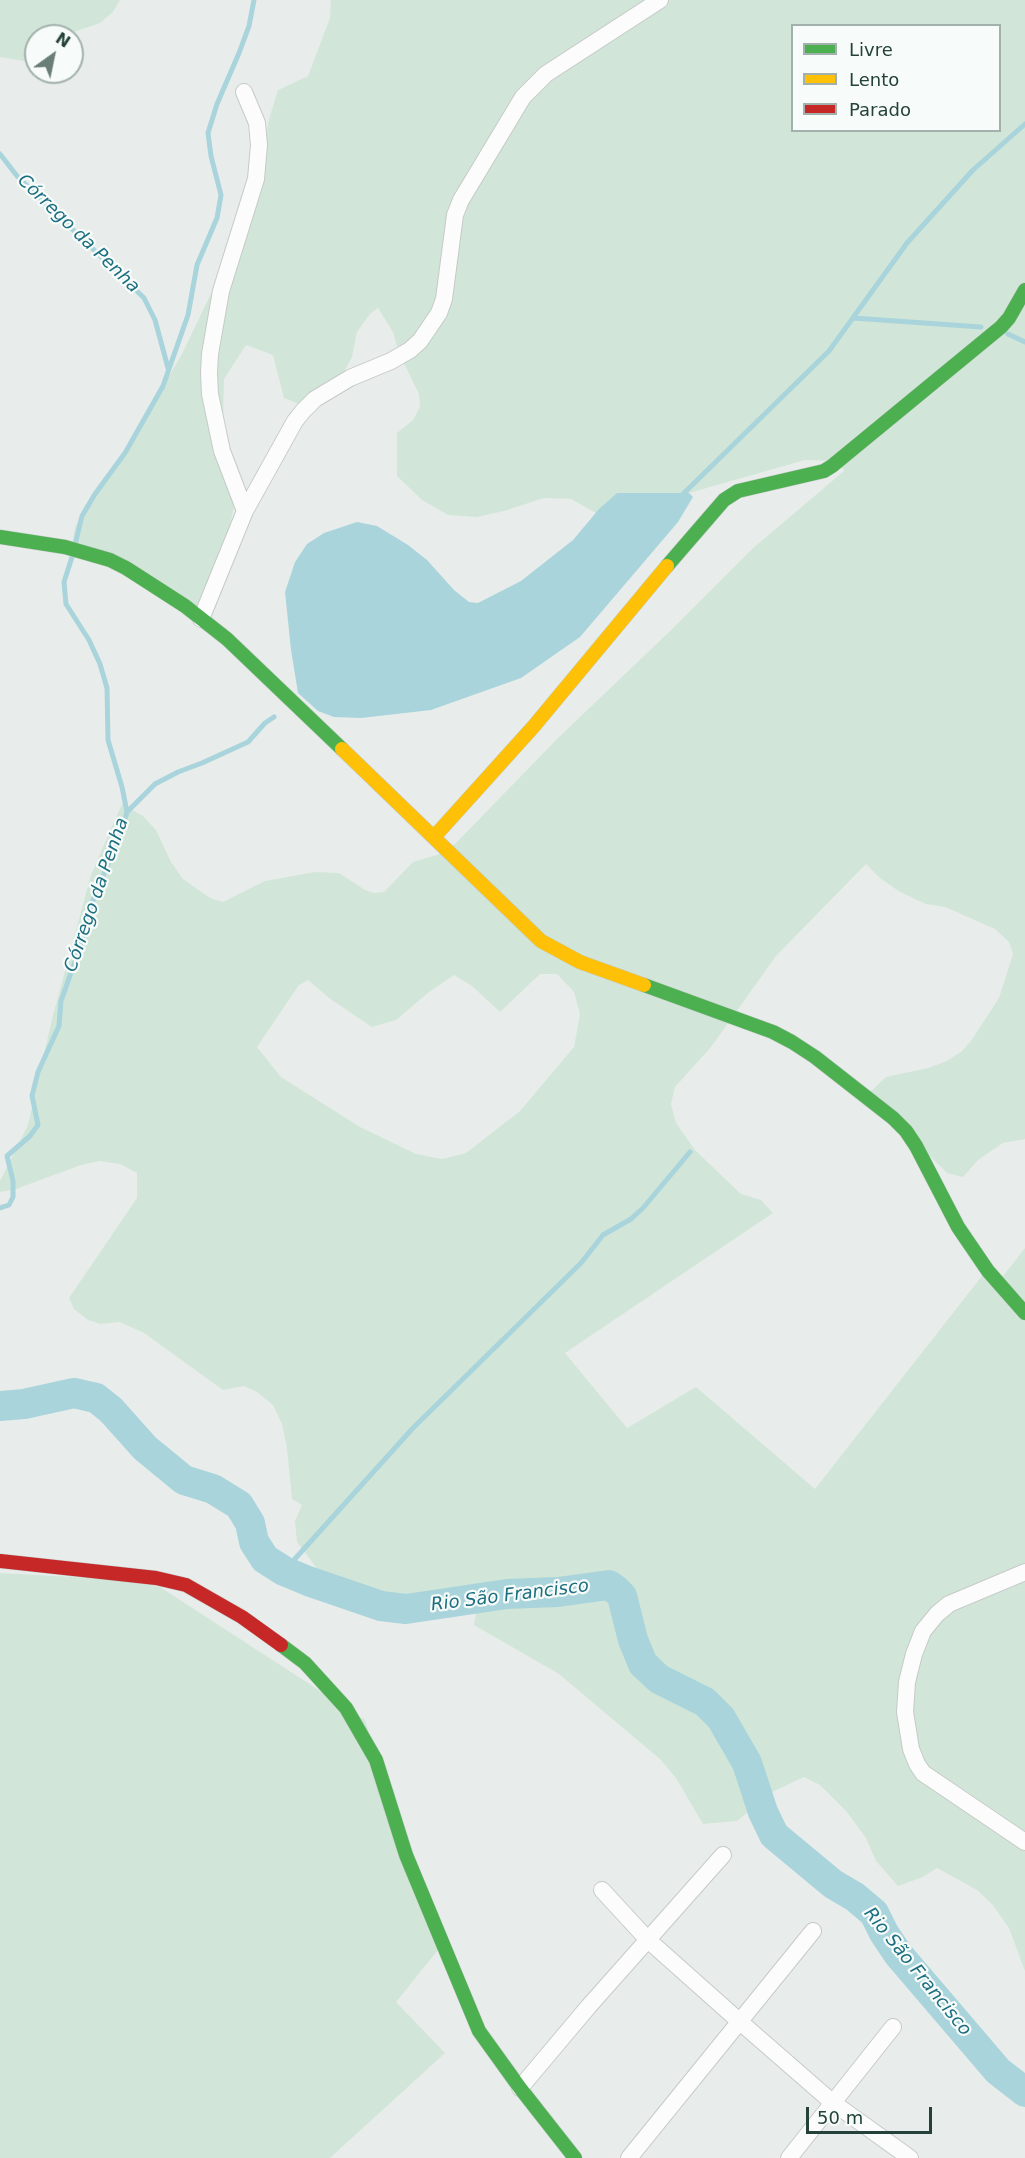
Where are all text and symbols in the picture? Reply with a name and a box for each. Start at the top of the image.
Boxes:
north arrow [24,24,84,84]
legend [791,24,1001,132]
text: N [52,29,74,52]
text: Livre [849,39,893,60]
text: Lento [849,69,899,90]
text: Parado [849,99,911,120]
water label: Córrego da Penha [12,170,144,298]
water label: Córrego da Penha [60,815,134,975]
water label: Rio São Francisco [430,1576,590,1616]
water label: Rio São Francisco [859,1903,975,2041]
scale bar [809,2095,935,2133]
text: 50 m [817,2107,863,2128]

